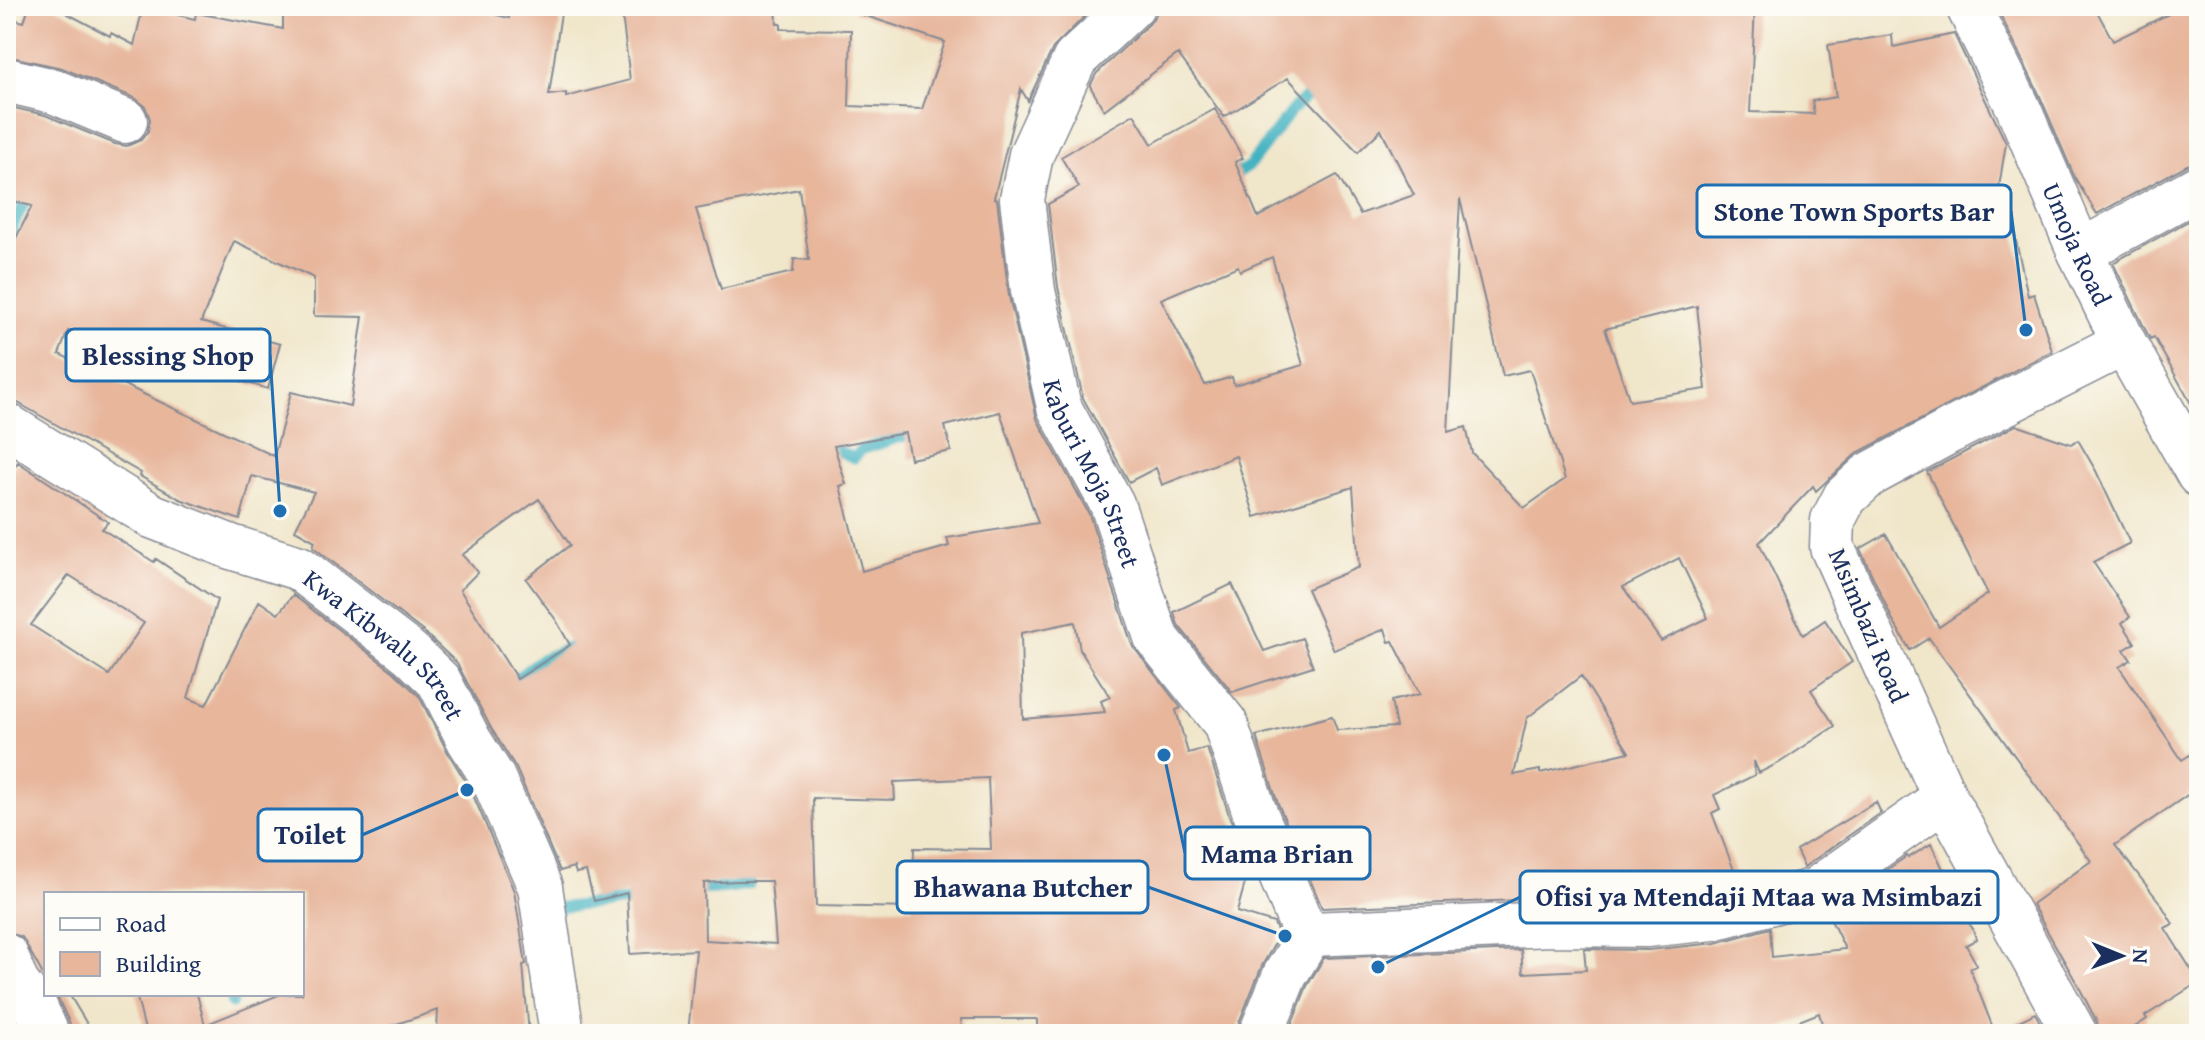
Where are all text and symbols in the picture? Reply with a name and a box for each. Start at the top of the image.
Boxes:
street label: Umoja Road [2033,176,2122,312]
callout: Stone Town Sports Bar [1697,185,2011,237]
text: Stone Town Sports Bar [1713,190,1995,231]
callout: Blessing Shop [66,329,270,381]
text: Blessing Shop [82,334,254,375]
street label: Kaburi Moja Street [1034,375,1151,573]
street label: Msimbazi Road [1819,542,1919,709]
street label: Kwa Kibwalu Street [295,559,475,727]
callout: Toilet [258,809,362,861]
text: Toilet [274,813,346,854]
callout: Mama Brian [1185,827,1370,879]
text: Mama Brian [1201,832,1354,873]
callout: Bhawana Butcher [897,861,1148,913]
text: Bhawana Butcher [914,866,1132,907]
callout: Ofisi ya Mtendaji Mtaa wa Msimbazi [1520,871,1998,923]
text: Ofisi ya Mtendaji Mtaa wa Msimbazi [1536,875,1982,916]
legend [44,892,304,996]
text: Road [116,906,166,941]
north arrow [2081,916,2161,996]
text: Building [116,946,201,981]
text: N [2125,949,2157,964]

